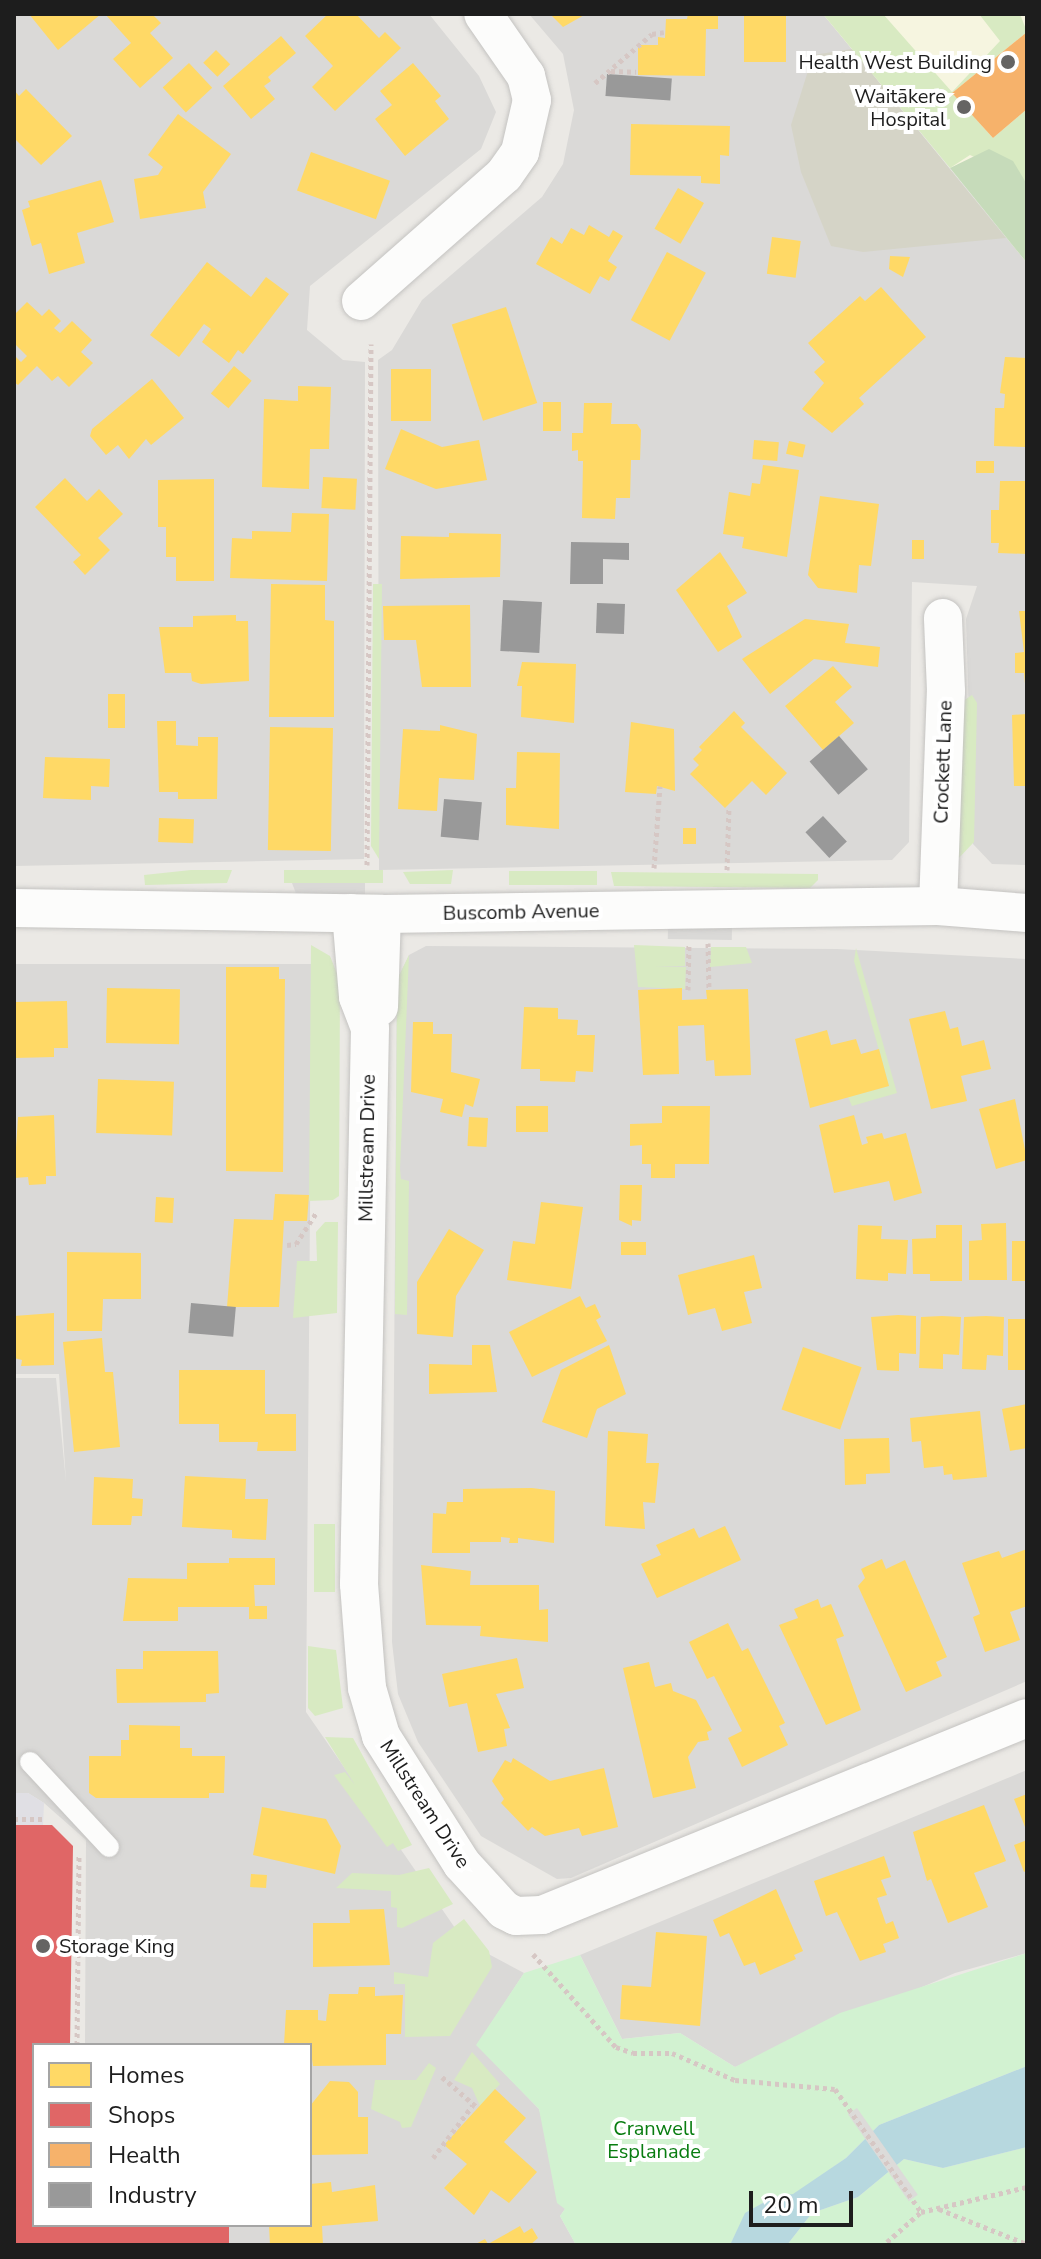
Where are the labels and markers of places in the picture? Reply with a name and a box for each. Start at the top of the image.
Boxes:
place label: Health West Building [799,50,992,74]
marker: Health West Building [999,53,1017,71]
place label: Waitākere Hospital [854,84,946,131]
marker: Waitākere Hospital [953,96,975,118]
place label: Storage King [59,1934,175,1958]
marker: Storage King [34,1937,52,1955]

